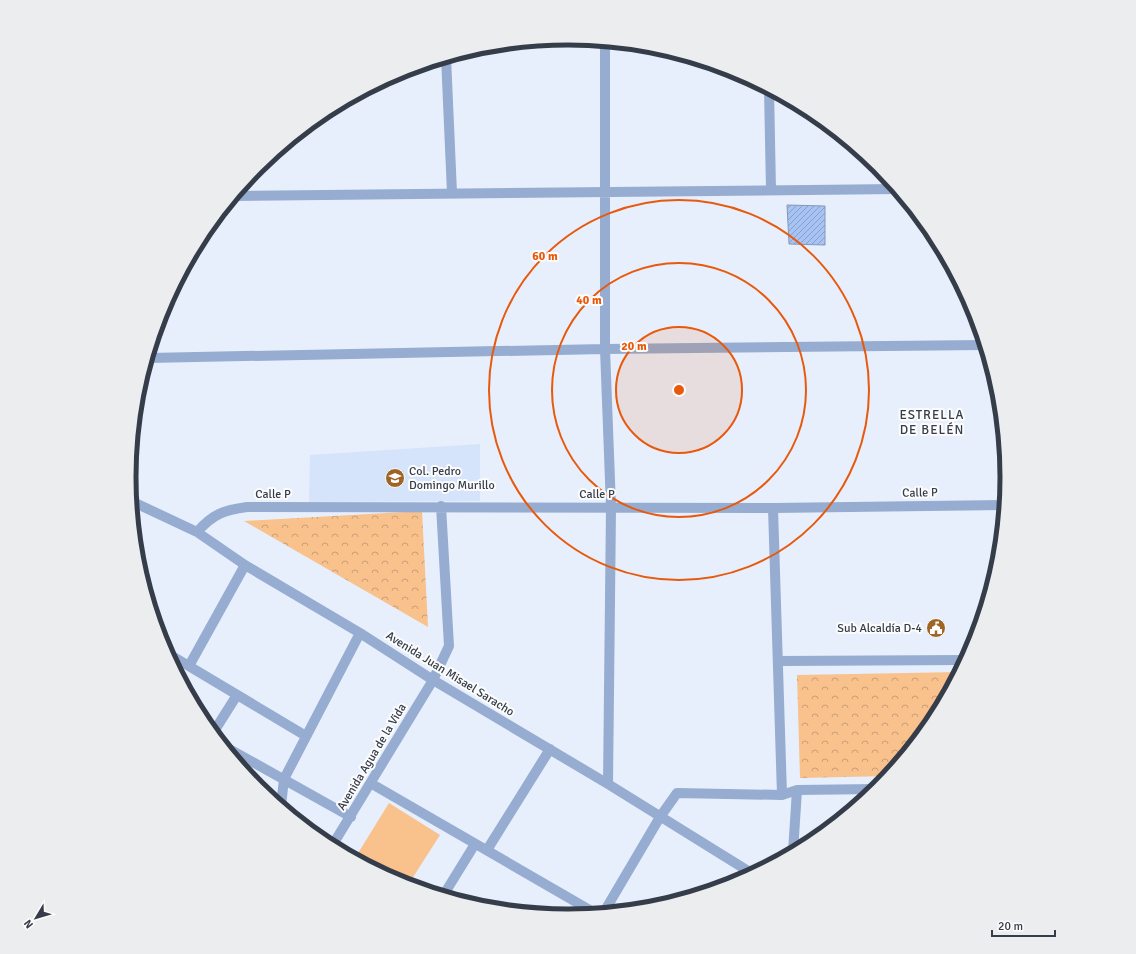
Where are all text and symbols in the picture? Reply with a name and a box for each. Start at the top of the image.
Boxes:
text: 60 m [532,249,558,264]
text: 40 m [576,293,602,308]
text: 20 m [621,339,647,354]
centre of rings [672,383,686,397]
district label: ESTRELLA DE BELÉN [899,407,965,438]
place label: Col. Pedro Domingo Murillo [409,464,495,493]
school or university icon: Col. Pedro Domingo Murillo [384,467,406,489]
street label: Calle P [902,485,938,501]
street label: Calle P [255,487,291,502]
street label: Calle P [579,487,615,502]
public building icon: Sub Alcaldía D-4 [925,617,947,639]
place label: Sub Alcaldía D-4 [837,621,923,636]
street label: Avenida Juan Misael Saracho [383,628,517,720]
street label: Avenida Agua de la Vida [334,701,410,813]
north arrow [16,898,56,938]
scale bar [992,912,1055,938]
text: N [21,917,36,931]
text: 20 m [998,919,1023,934]

